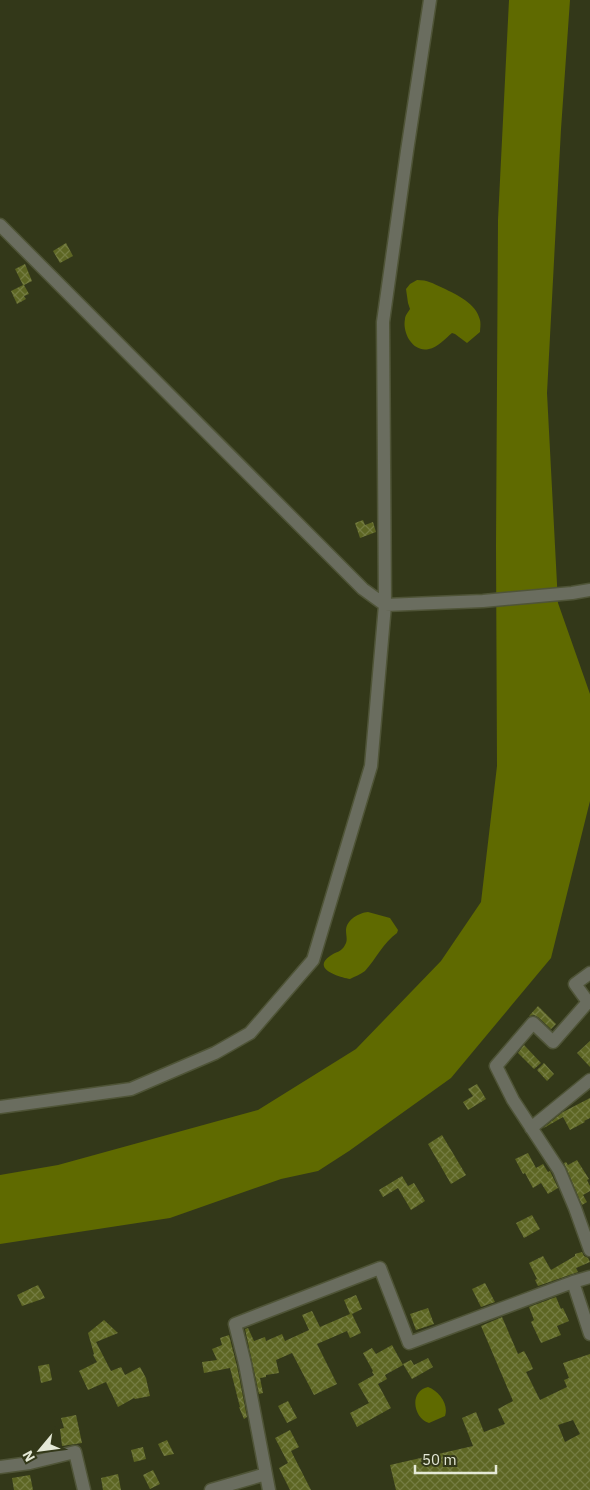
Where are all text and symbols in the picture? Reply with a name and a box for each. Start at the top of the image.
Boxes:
north arrow [15,1425,65,1475]
scale bar [415,1442,496,1474]
text: N [18,1448,39,1465]
text: 50 m [422,1450,457,1469]

